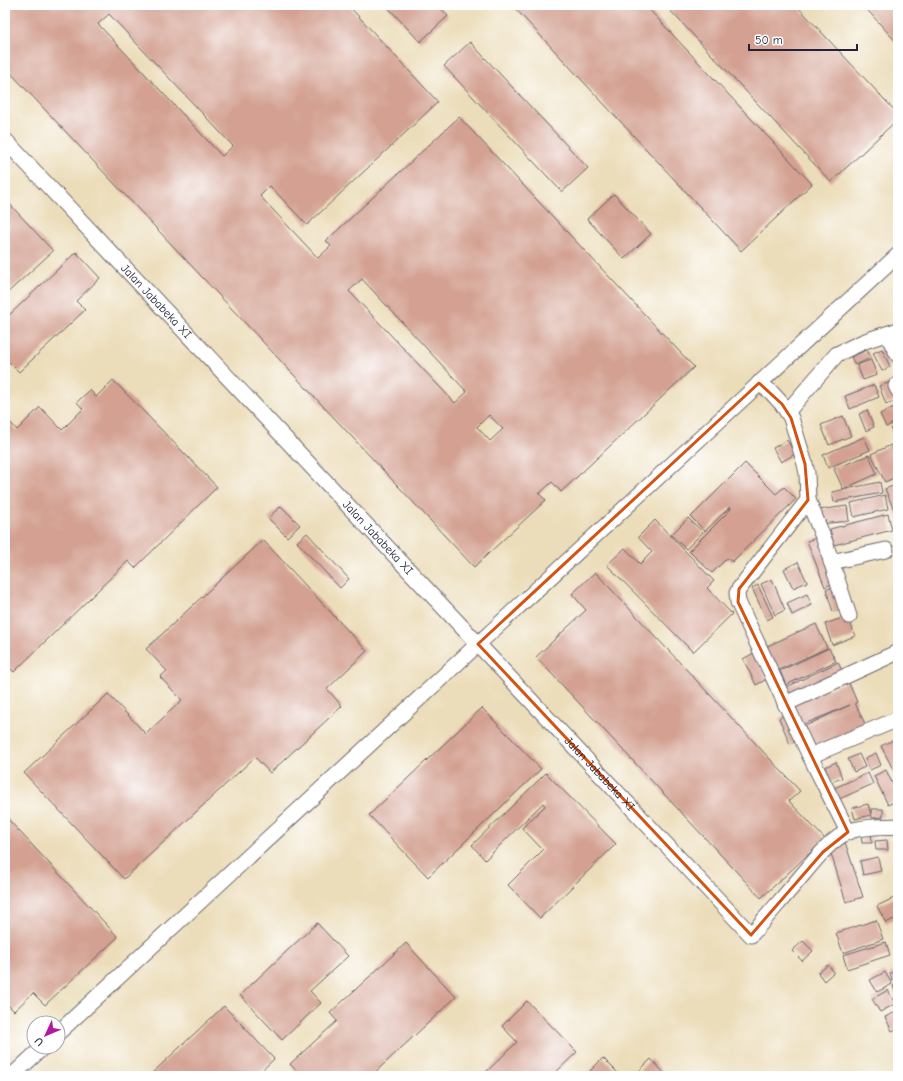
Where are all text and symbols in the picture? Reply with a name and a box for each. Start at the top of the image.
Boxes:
scale bar [749,26,857,52]
text: 50 m [755,33,783,47]
street label: Jalan Jababeka XI [118,261,195,341]
street label: Jalan Jababeka XI [340,497,416,578]
street label: Jalan Jababeka XI [561,734,638,814]
north arrow [26,1015,66,1055]
text: U [32,1034,46,1049]

